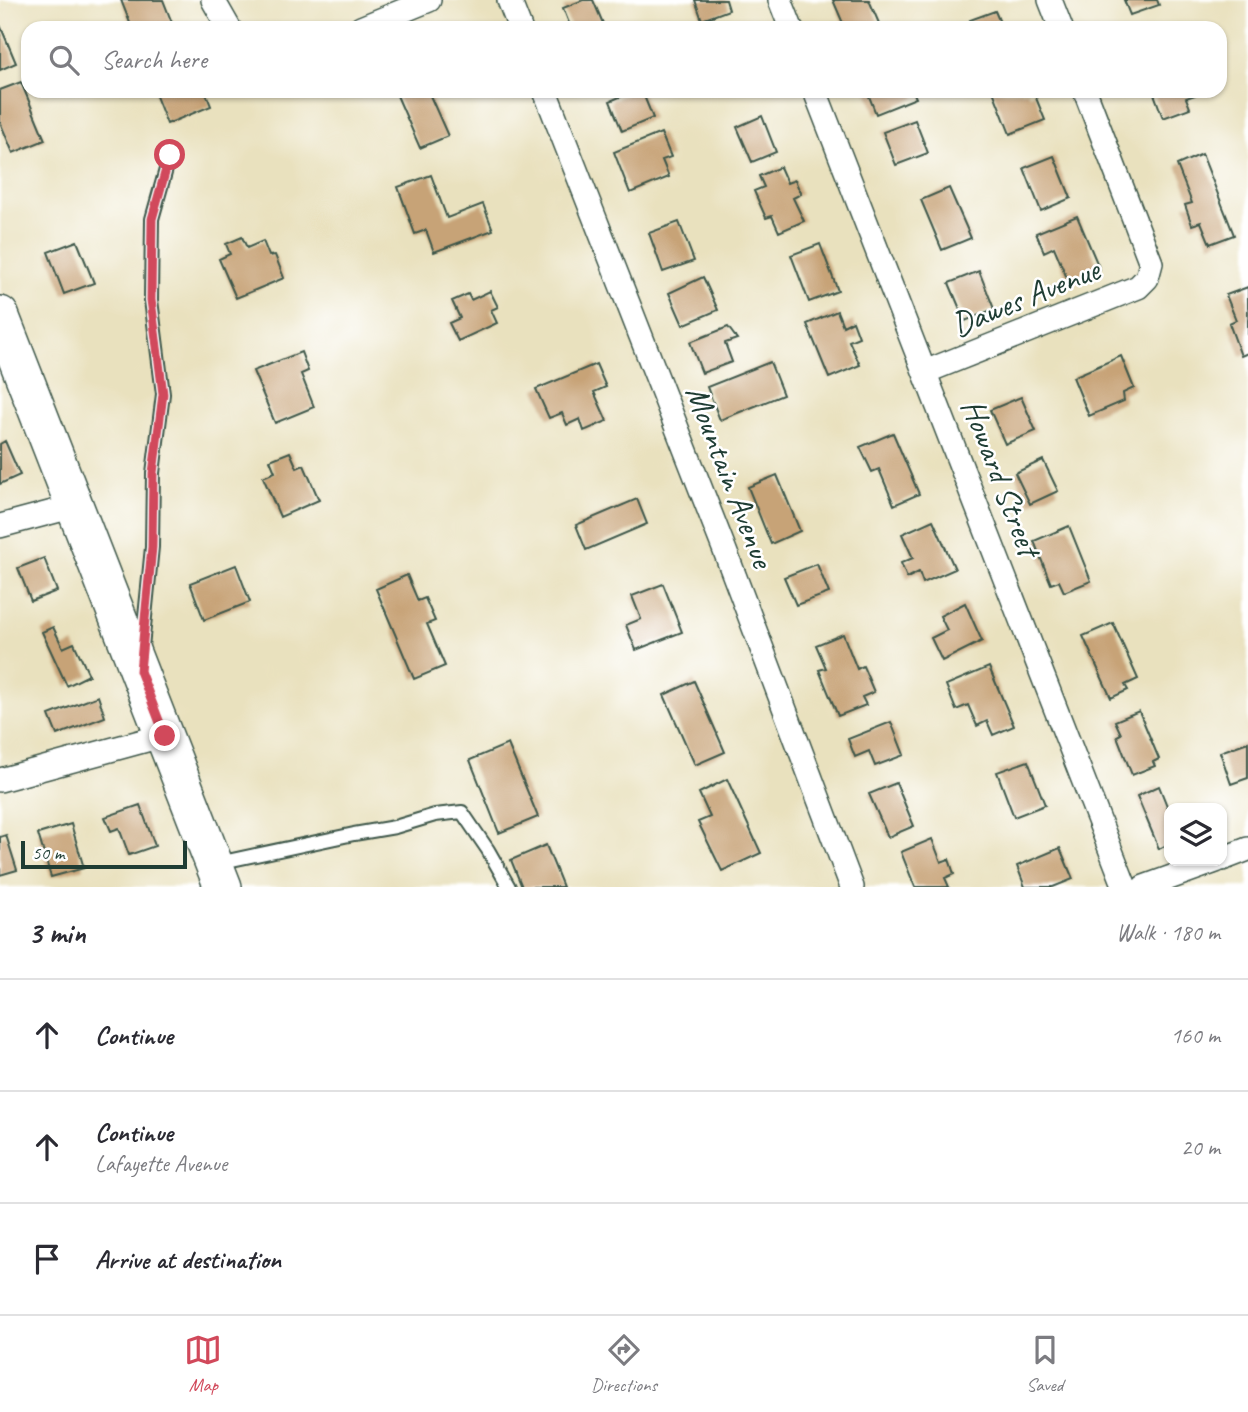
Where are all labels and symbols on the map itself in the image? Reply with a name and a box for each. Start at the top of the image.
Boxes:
route start [154,139,185,170]
street label: Dawes Avenue [945,247,1108,346]
street label: Mountain Avenue [676,379,785,576]
street label: Howard Street [952,393,1052,566]
route end [149,720,180,751]
scale bar [21,838,187,870]

